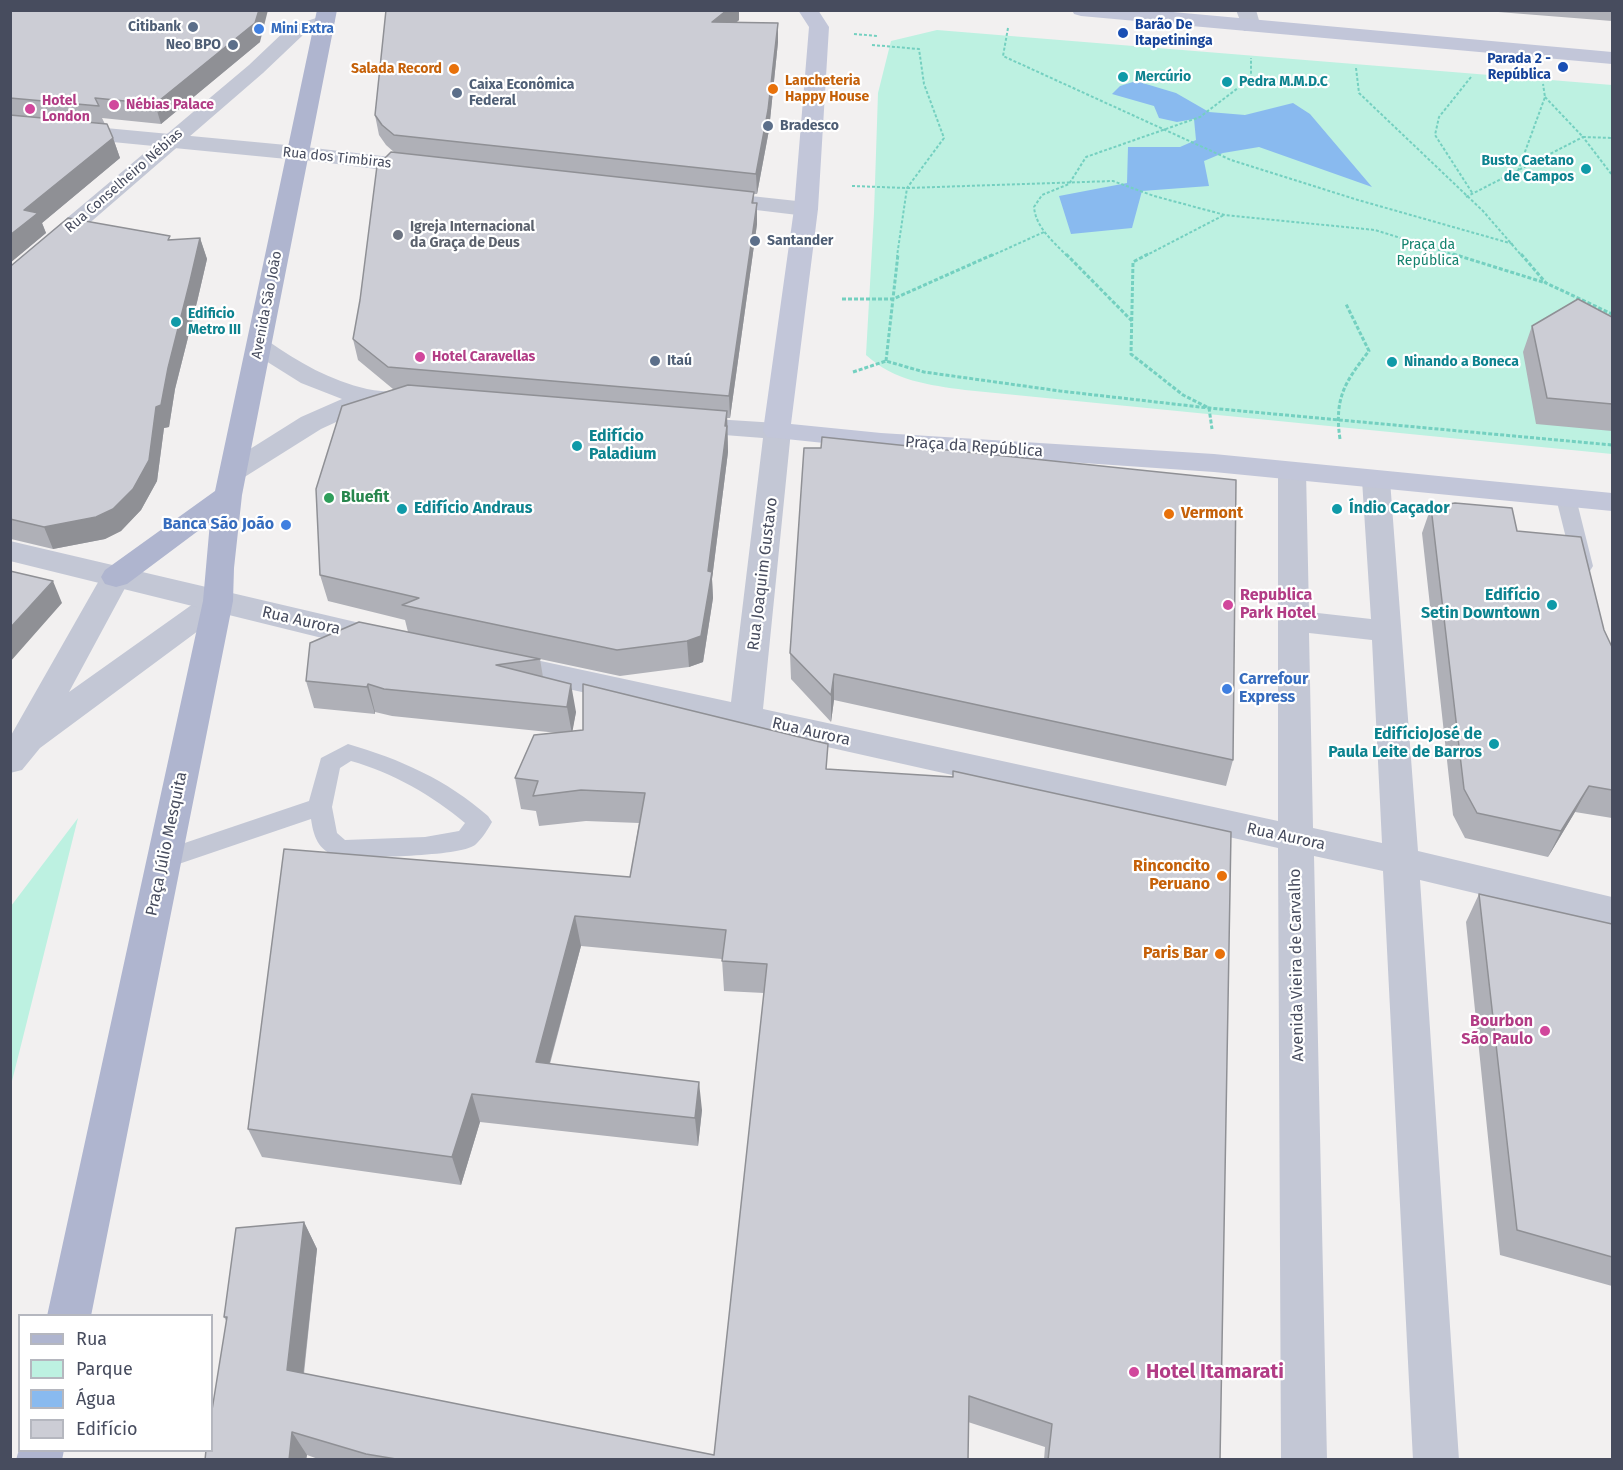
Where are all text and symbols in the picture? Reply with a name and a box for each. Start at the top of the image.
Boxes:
place label: Barão De Itapetininga [1135,17,1213,50]
place label: Citibank [128,19,181,35]
marker: Citibank [186,20,200,34]
place label: Mini Extra [271,21,334,37]
marker: Mini Extra [252,22,266,36]
marker: Barão De Itapetininga [1116,26,1130,40]
place label: Neo BPO [166,37,221,53]
marker: Neo BPO [226,38,240,52]
place label: Parada 2 - República [1487,51,1551,84]
marker: Parada 2 - República [1556,60,1570,74]
place label: Salada Record [351,61,442,77]
marker: Salada Record [447,62,461,76]
place label: Mercúrio [1135,69,1191,85]
marker: Mercúrio [1116,70,1130,84]
place label: Lancheteria Happy House [785,73,869,106]
place label: Pedra M.M.D.C [1239,74,1328,90]
marker: Pedra M.M.D.C [1220,75,1234,89]
place label: Caixa Econômica Federal [469,77,574,110]
marker: Lancheteria Happy House [766,82,780,96]
marker: Caixa Econômica Federal [450,86,464,100]
place label: Hotel London [42,93,90,125]
place label: Nébias Palace [126,97,214,113]
marker: Nébias Palace [107,98,121,112]
marker: Hotel London [23,102,37,116]
place label: Bradesco [780,118,839,134]
marker: Bradesco [761,119,775,133]
street label: Rua Conselheiro Nébias [62,125,186,237]
street label: Rua dos Timbiras [282,144,392,172]
place label: Busto Caetano de Campos [1481,153,1574,186]
marker: Busto Caetano de Campos [1579,162,1593,176]
place label: Igreja Internacional da Graça de Deus [410,219,535,252]
marker: Igreja Internacional da Graça de Deus [391,228,405,242]
place label: Santander [767,233,833,249]
marker: Santander [748,234,762,248]
park label: Praça da República [1397,237,1459,270]
street label: Avenida São João [248,250,286,360]
place label: Edificio Metro III [188,306,241,338]
marker: Edificio Metro III [169,315,183,329]
place label: Hotel Caravellas [432,349,535,365]
marker: Hotel Caravellas [413,350,427,364]
place label: Itaú [667,353,692,369]
marker: Itaú [648,354,662,368]
place label: Ninando a Boneca [1404,354,1519,370]
marker: Ninando a Boneca [1385,355,1399,369]
place label: Edifício Paladium [589,427,657,465]
street label: Praça da República [904,433,1044,461]
marker: Edifício Paladium [570,439,584,453]
place label: Bluefit [341,488,389,508]
marker: Bluefit [322,491,336,505]
street label: Rua Joaquim Gustavo [744,496,782,652]
place label: Edifício Andraus [414,499,532,519]
place label: Índio Caçador [1349,499,1450,519]
marker: Edifício Andraus [395,502,409,516]
marker: Índio Caçador [1330,502,1344,516]
place label: Vermont [1181,504,1243,524]
marker: Vermont [1162,507,1176,521]
place label: Banca São João [163,515,274,535]
marker: Banca São João [279,518,293,532]
place label: Republica Park Hotel [1240,586,1316,624]
place label: Edifício Setin Downtown [1421,586,1540,624]
marker: Republica Park Hotel [1221,598,1235,612]
marker: Edifício Setin Downtown [1545,598,1559,612]
street label: Rua Aurora [260,603,342,639]
place label: Carrefour Express [1239,670,1308,708]
marker: Carrefour Express [1220,682,1234,696]
street label: Rua Aurora [770,714,852,750]
place label: EdifícioJosé de Paula Leite de Barros [1328,725,1482,763]
marker: EdifícioJosé de Paula Leite de Barros [1487,737,1501,751]
street label: Praça Júlio Mesquita [142,770,192,918]
street label: Rua Aurora [1245,819,1327,855]
place label: Rinconcito Peruano [1133,857,1210,895]
street label: Avenida Vieira de Carvalho [1286,868,1308,1062]
marker: Rinconcito Peruano [1215,869,1229,883]
place label: Paris Bar [1143,944,1208,964]
marker: Paris Bar [1213,947,1227,961]
place label: Bourbon São Paulo [1461,1012,1533,1050]
marker: Bourbon São Paulo [1538,1024,1552,1038]
legend [18,1314,213,1452]
text: Rua [76,1328,107,1350]
text: Parque [76,1358,133,1380]
place label: Hotel Itamarati [1146,1360,1284,1384]
marker: Hotel Itamarati [1127,1365,1141,1379]
text: Água [76,1388,116,1410]
text: Edifício [76,1418,138,1440]

